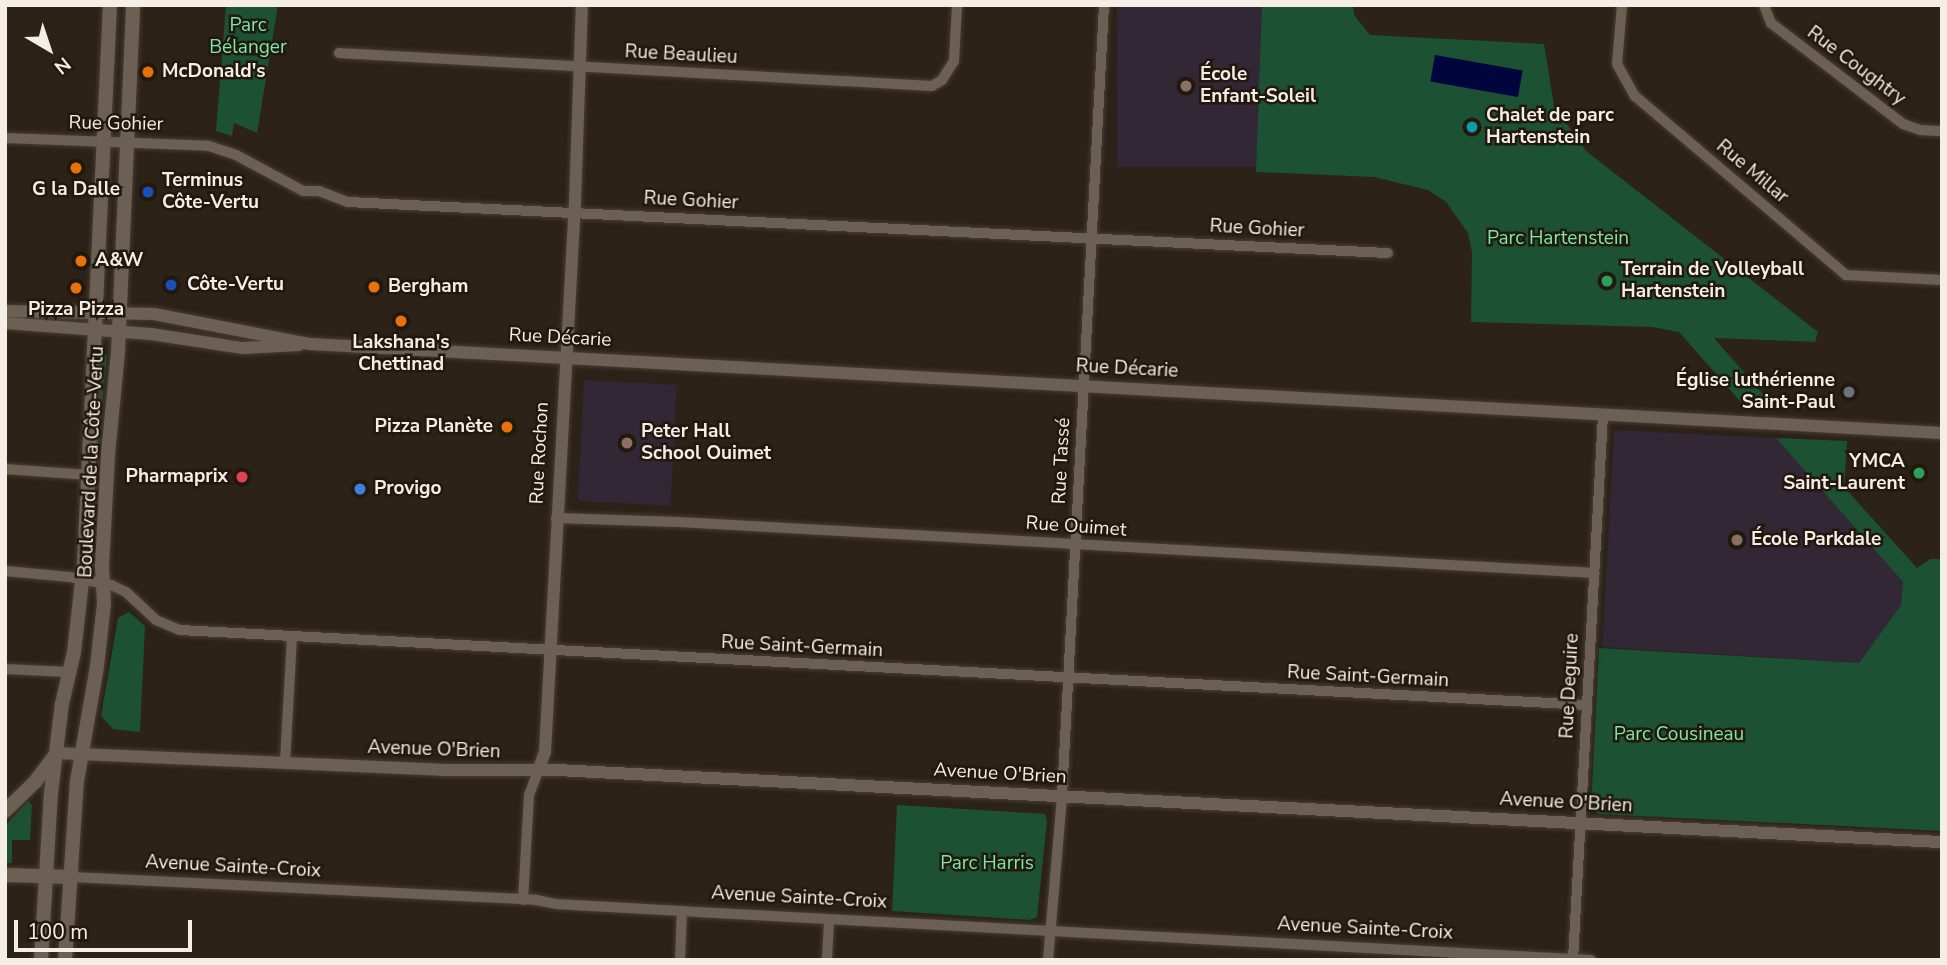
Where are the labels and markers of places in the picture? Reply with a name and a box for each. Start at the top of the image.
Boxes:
place label: McDonald's [162,61,266,83]
marker: McDonald's [140,64,156,80]
place label: École Enfant-Soleil [1200,64,1316,108]
marker: École Enfant-Soleil [1178,78,1194,94]
place label: Chalet de parc Hartenstein [1486,105,1614,149]
marker: Chalet de parc Hartenstein [1464,119,1480,135]
marker: G la Dalle [68,160,84,176]
place label: Terminus Côte-Vertu [162,170,259,214]
place label: G la Dalle [32,179,120,201]
marker: Terminus Côte-Vertu [140,184,156,200]
place label: A&W [95,250,143,272]
marker: A&W [73,253,89,269]
place label: Terrain de Volleyball Hartenstein [1621,259,1804,303]
marker: Terrain de Volleyball Hartenstein [1599,273,1615,289]
place label: Côte-Vertu [187,274,284,296]
marker: Côte-Vertu [161,275,181,295]
place label: Bergham [388,276,468,298]
marker: Bergham [366,279,382,295]
marker: Pizza Pizza [68,280,84,296]
place label: Pizza Pizza [28,299,124,321]
marker: Lakshana's Chettinad [393,313,409,329]
place label: Lakshana's Chettinad [352,332,450,376]
place label: Église luthérienne Saint-Paul [1676,370,1835,414]
marker: Église luthérienne Saint-Paul [1841,384,1857,400]
place label: Pizza Planète [375,416,493,438]
marker: Pizza Planète [499,419,515,435]
place label: Peter Hall School Ouimet [641,421,771,465]
marker: Peter Hall School Ouimet [619,435,635,451]
place label: YMCA Saint-Laurent [1783,451,1905,495]
marker: YMCA Saint-Laurent [1911,465,1927,481]
place label: Pharmaprix [126,466,228,488]
marker: Pharmaprix [234,469,250,485]
place label: Provigo [374,478,442,500]
marker: Provigo [352,481,368,497]
place label: École Parkdale [1751,529,1881,551]
marker: École Parkdale [1729,532,1745,548]

